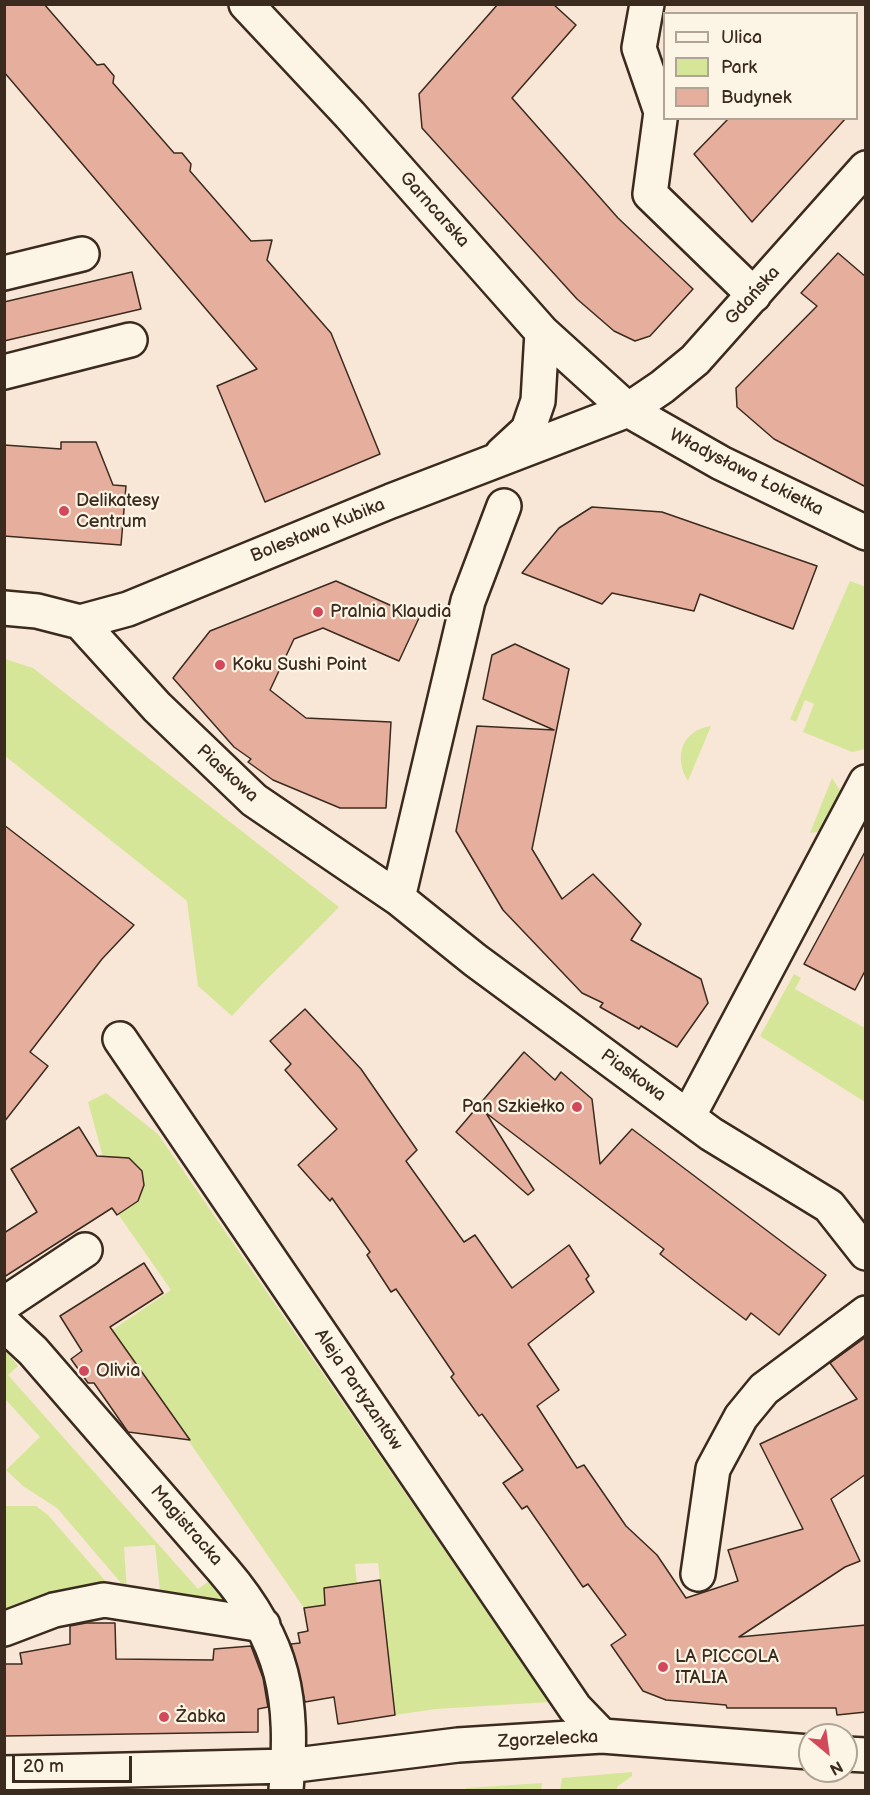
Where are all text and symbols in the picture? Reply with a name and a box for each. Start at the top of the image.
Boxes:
legend [663,12,858,120]
text: Ulica [721,27,762,48]
text: Park [721,57,757,78]
text: Budynek [721,87,791,108]
street label: Garncarska [394,168,474,252]
street label: Gdańska [721,262,785,330]
street label: Władysława Łokietka [665,425,827,521]
place label: Delikatesy Centrum [76,490,159,532]
street label: Bolesława Kubika [248,494,388,568]
marker: Delikatesy Centrum [57,504,71,518]
place label: Pralnia Klaudia [330,601,451,623]
marker: Pralnia Klaudia [311,605,325,619]
place label: Koku Sushi Point [232,654,367,676]
marker: Koku Sushi Point [213,658,227,672]
street label: Piaskowa [192,741,262,807]
street label: Piaskowa [596,1045,670,1107]
place label: Pan Szkiełko [462,1096,565,1118]
marker: Pan Szkiełko [570,1100,584,1114]
street label: Aleja Partyzantów [309,1325,407,1455]
place label: Olivia [96,1360,140,1382]
marker: Olivia [77,1364,91,1378]
street label: Magistracka [145,1481,227,1571]
place label: LA PICCOLA ITALIA [675,1646,779,1688]
marker: LA PICCOLA ITALIA [656,1660,670,1674]
place label: Żabka [176,1706,226,1728]
marker: Żabka [157,1710,171,1724]
north arrow [798,1723,858,1783]
street label: Zgorzelecka [497,1727,599,1753]
scale bar [15,1744,135,1782]
text: 20 m [23,1756,64,1777]
text: N [826,1756,846,1779]

